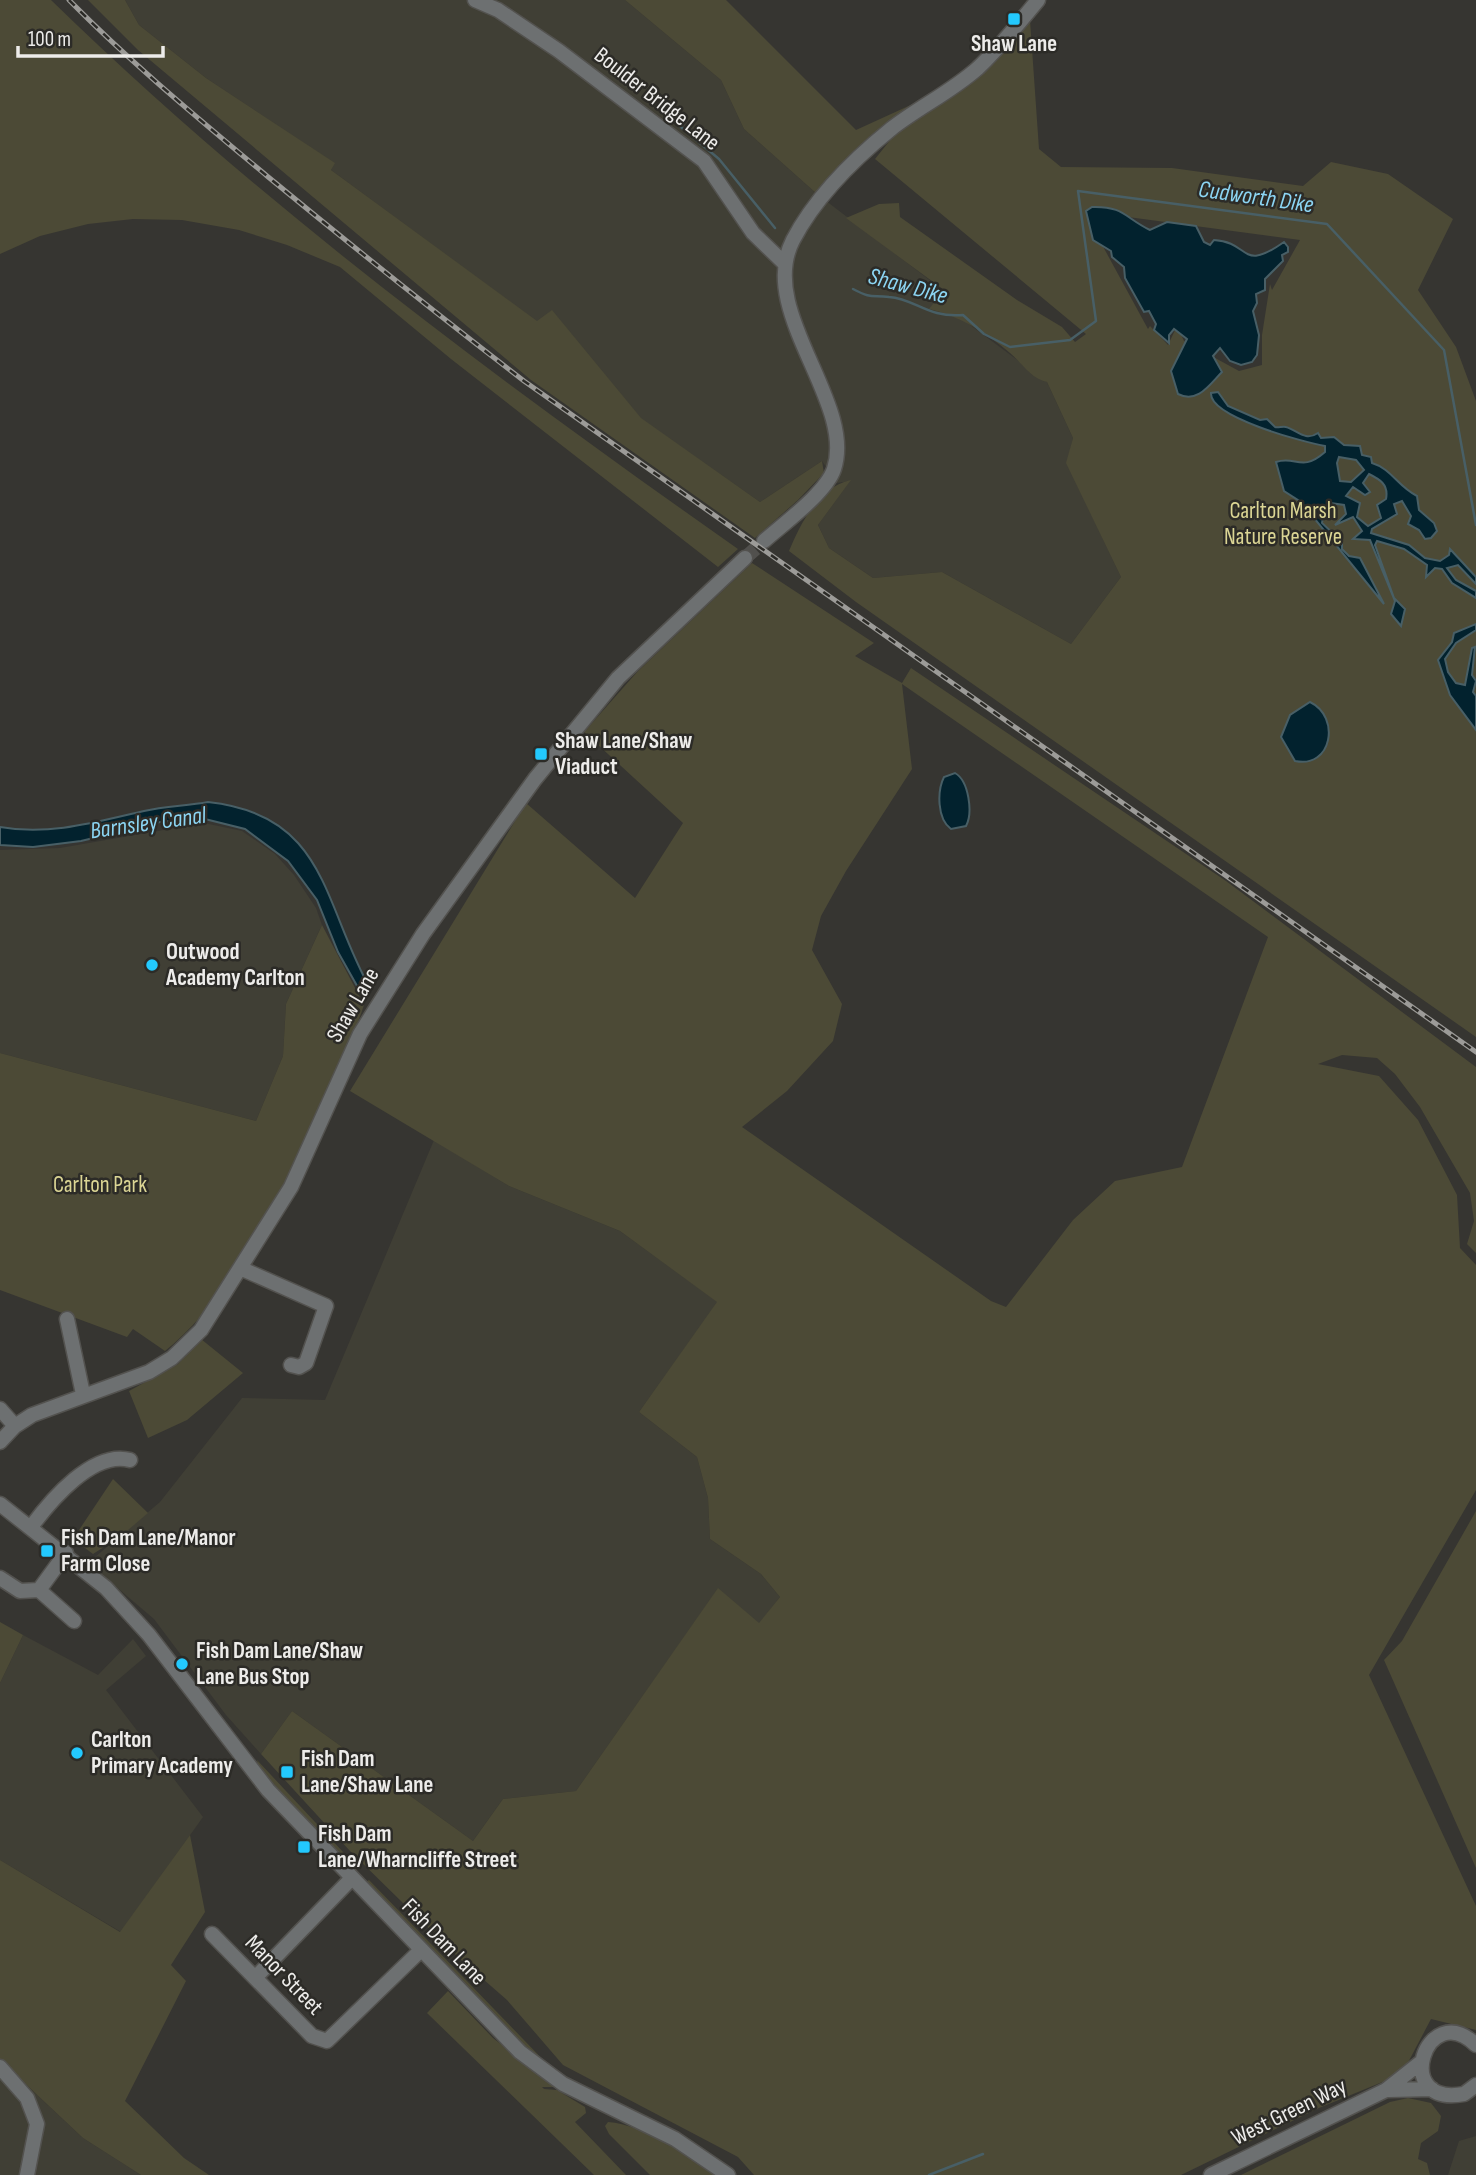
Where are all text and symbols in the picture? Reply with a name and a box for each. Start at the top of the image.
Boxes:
marker: Shaw Lane [1006,11,1022,27]
scale bar [18,14,163,58]
text: 100 m [28,27,71,52]
place label: Shaw Lane [971,30,1057,58]
street label: Boulder Bridge Lane [589,41,725,157]
water label: Cudworth Dike [1197,175,1315,219]
water label: Shaw Dike [865,262,951,310]
park label: Carlton Marsh Nature Reserve [1224,497,1342,551]
place label: Shaw Lane/Shaw Viaduct [555,727,693,781]
marker: Shaw Lane/Shaw Viaduct [533,746,549,762]
water label: Barnsley Canal [88,800,209,845]
place label: Outwood Academy Carlton [165,938,305,992]
marker: Outwood Academy Carlton [144,957,160,973]
street label: Shaw Lane [321,963,385,1047]
park label: Carlton Park [53,1171,147,1199]
place label: Fish Dam Lane/Manor Farm Close [61,1524,236,1578]
marker: Fish Dam Lane/Manor Farm Close [39,1543,55,1559]
place label: Fish Dam Lane/Shaw Lane Bus Stop [196,1637,363,1691]
marker: Fish Dam Lane/Shaw Lane Bus Stop [174,1656,190,1672]
place label: Carlton Primary Academy [91,1726,233,1780]
marker: Carlton Primary Academy [69,1745,85,1761]
place label: Fish Dam Lane/Shaw Lane [301,1745,433,1799]
marker: Fish Dam Lane/Shaw Lane [279,1764,295,1780]
place label: Fish Dam Lane/Wharncliffe Street [318,1820,517,1874]
marker: Fish Dam Lane/Wharncliffe Street [296,1839,312,1855]
street label: Fish Dam Lane [396,1893,492,1991]
street label: Manor Street [239,1929,329,2021]
street label: West Green Way [1227,2072,1351,2152]

